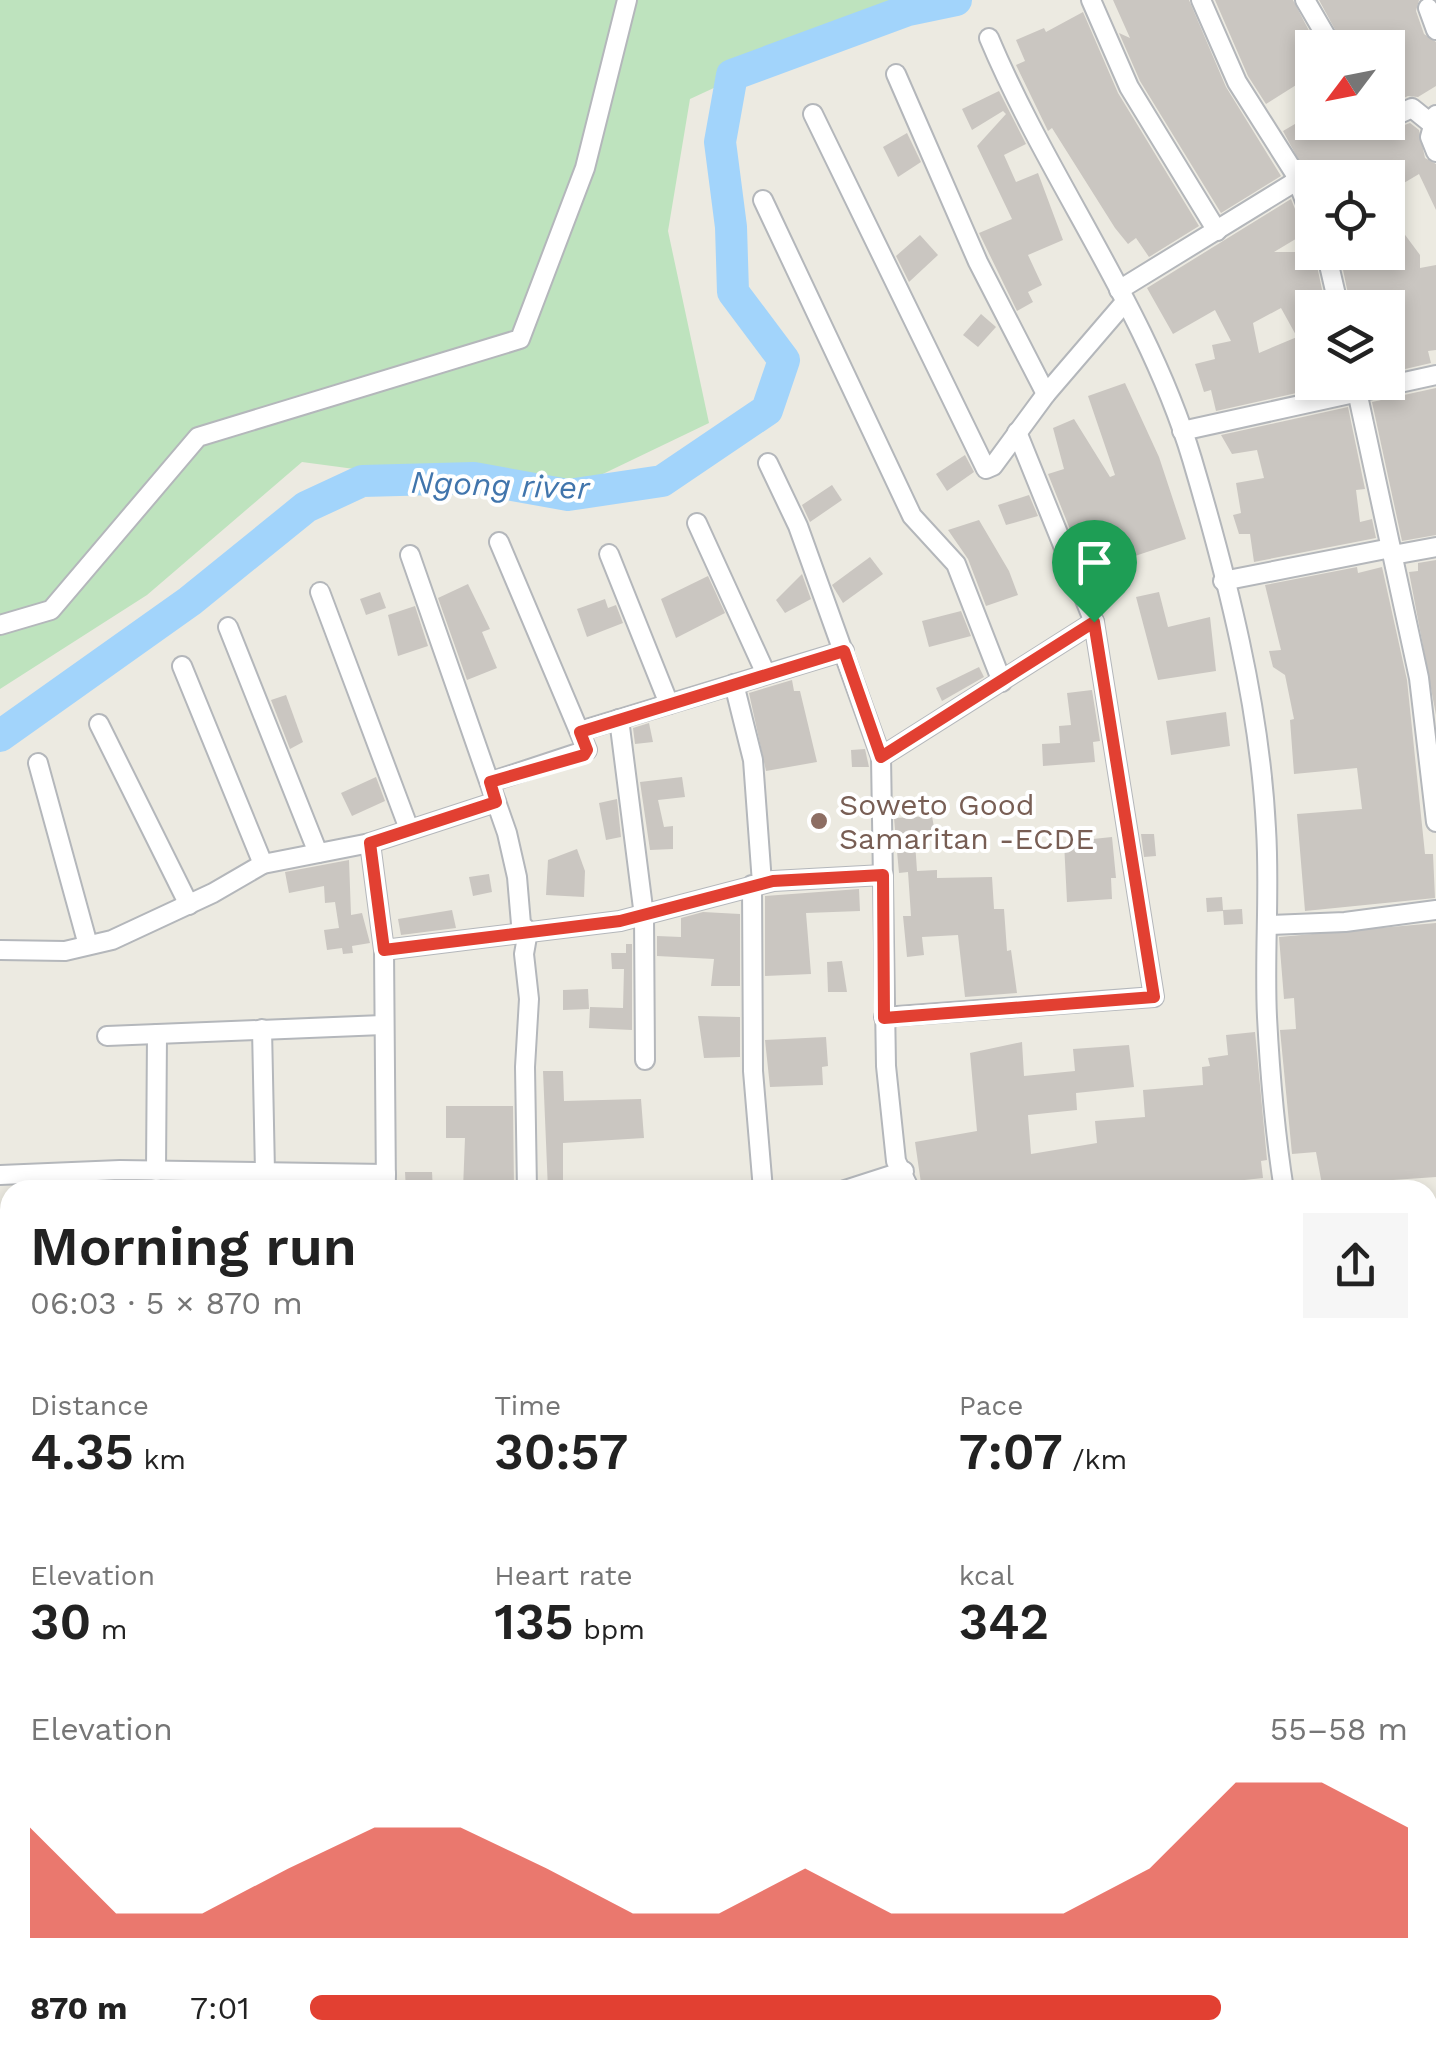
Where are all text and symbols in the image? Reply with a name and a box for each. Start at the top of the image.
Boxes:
north arrow [1295,30,1405,140]
map controls [1295,30,1405,400]
button: locate [1295,160,1405,270]
button: layers [1295,290,1405,400]
water label: Ngong river [410,463,592,507]
pin [1052,520,1137,623]
icon: arrive [1067,535,1122,590]
place label: Soweto Good Samaritan -ECDE [839,787,1094,856]
marker: Soweto Good Samaritan -ECDE [808,810,830,832]
button: share [1303,1213,1408,1318]
text: Morning run [30,1214,357,1278]
text: 06:03 · 5 × 870 m [30,1284,303,1322]
text: Distance [30,1389,149,1422]
text: Time [494,1389,561,1422]
text: Pace [959,1389,1023,1422]
text: 4.35 [30,1422,134,1481]
text: 30:57 [494,1422,628,1481]
text: 7:07 [959,1422,1063,1481]
text: km [134,1443,186,1476]
text: /km [1063,1443,1127,1476]
text: Elevation [30,1559,155,1592]
text: Heart rate [494,1559,633,1592]
text: kcal [959,1559,1014,1592]
text: 30 [30,1592,91,1651]
text: 135 [494,1592,574,1651]
text: 342 [959,1592,1049,1651]
text: m [91,1613,127,1646]
text: bpm [574,1613,645,1646]
text: Elevation [30,1710,173,1748]
text: 55–58 m [1270,1710,1408,1748]
text: 870 m [30,1989,127,2027]
text: 7:01 [190,1989,250,2027]

